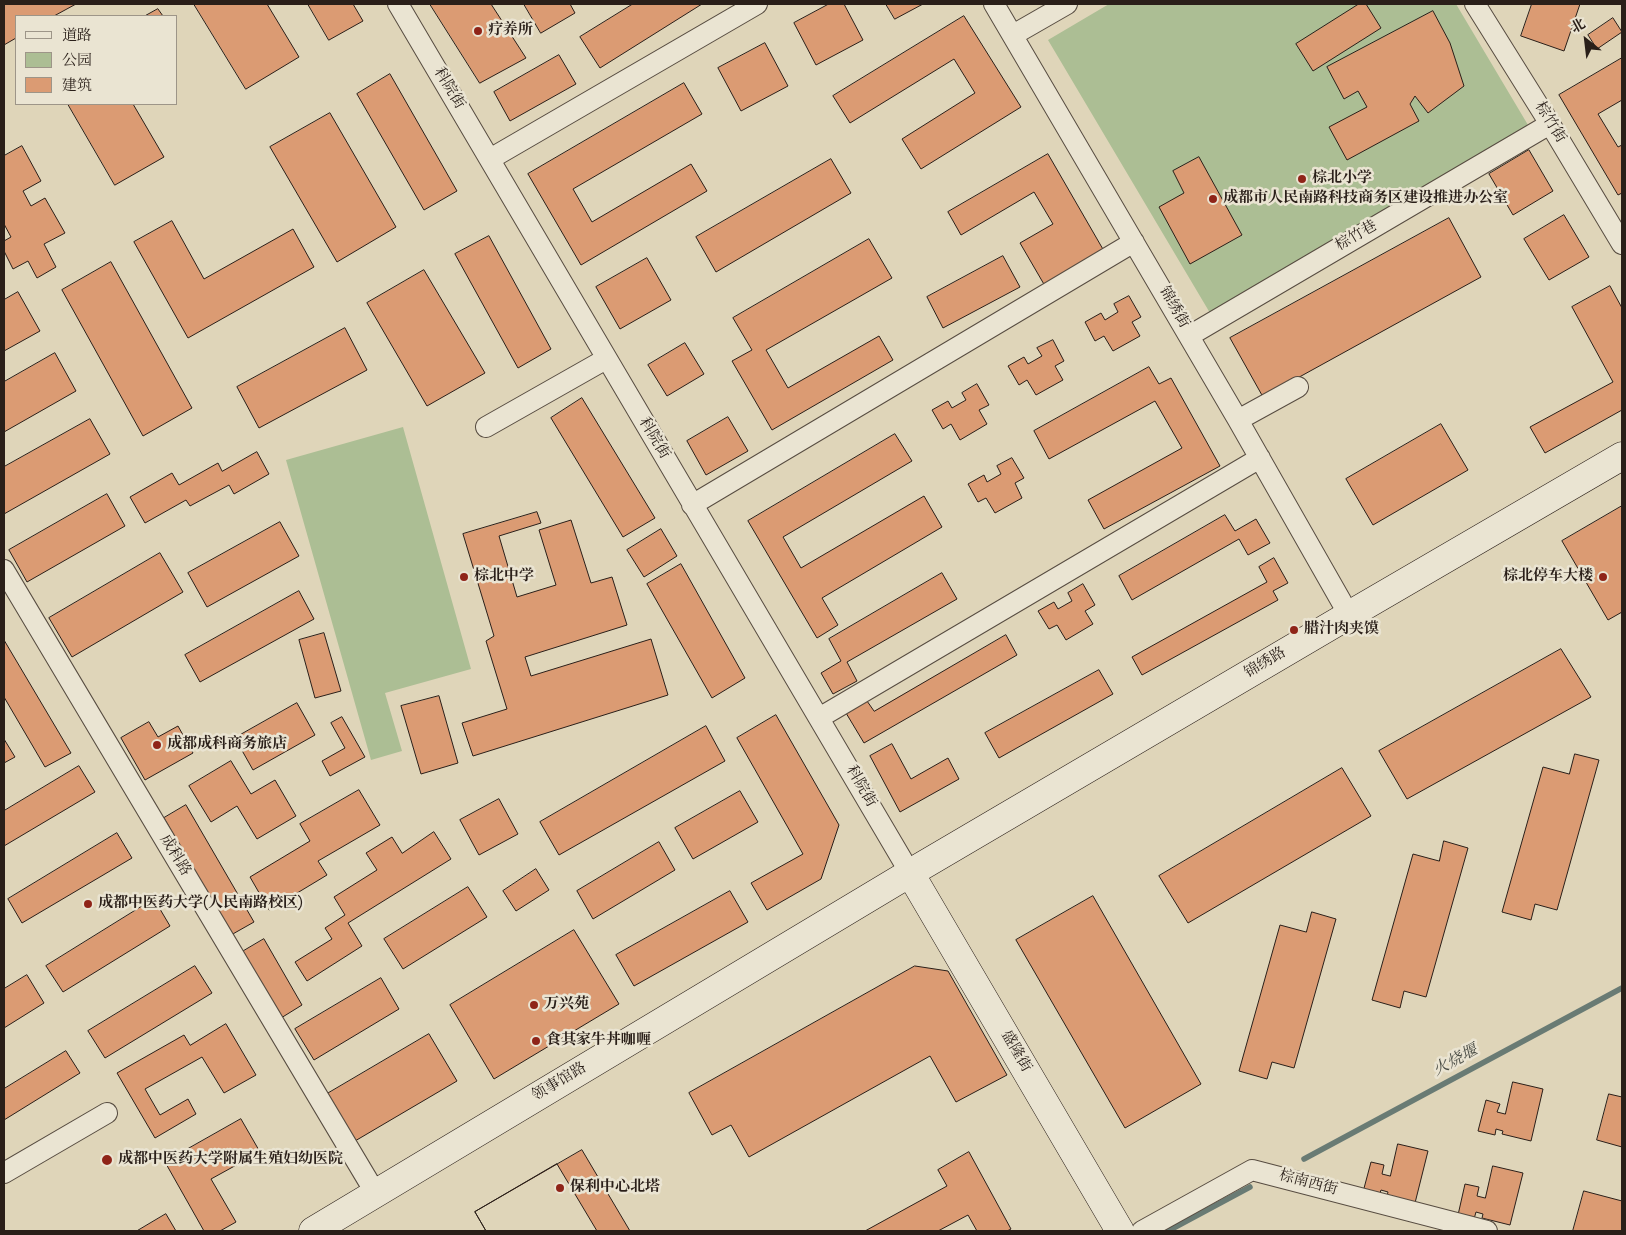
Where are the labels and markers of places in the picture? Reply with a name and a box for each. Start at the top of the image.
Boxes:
place label: 疗养所 [488,22,533,40]
marker: 疗养所 [472,25,484,37]
place label: 棕北小学 [1312,170,1372,188]
marker: 棕北小学 [1296,173,1308,185]
place label: 成都市人民南路科技商务区建设推进办公室 [1223,190,1508,208]
marker: 成都市人民南路科技商务区建设推进办公室 [1207,193,1219,205]
place label: 棕北中学 [474,568,534,586]
place label: 棕北停车大楼 [1503,568,1593,586]
marker: 棕北中学 [458,571,470,583]
marker: 棕北停车大楼 [1597,571,1609,583]
place label: 腊汁肉夹馍 [1304,621,1379,639]
marker: 腊汁肉夹馍 [1288,624,1300,636]
place label: 成都成科商务旅店 [167,736,287,754]
marker: 成都成科商务旅店 [151,739,163,751]
place label: 成都中医药大学(人民南路校区) [98,895,303,913]
marker: 成都中医药大学(人民南路校区) [82,898,94,910]
place label: 万兴苑 [544,996,589,1014]
marker: 万兴苑 [528,999,540,1011]
place label: 食其家牛丼咖喱 [546,1032,651,1050]
marker: 食其家牛丼咖喱 [530,1035,542,1047]
place label: 成都中医药大学附属生殖妇幼医院 [118,1151,343,1169]
marker: 成都中医药大学附属生殖妇幼医院 [100,1153,114,1167]
place label: 保利中心北塔 [570,1179,660,1197]
marker: 保利中心北塔 [554,1182,566,1194]

